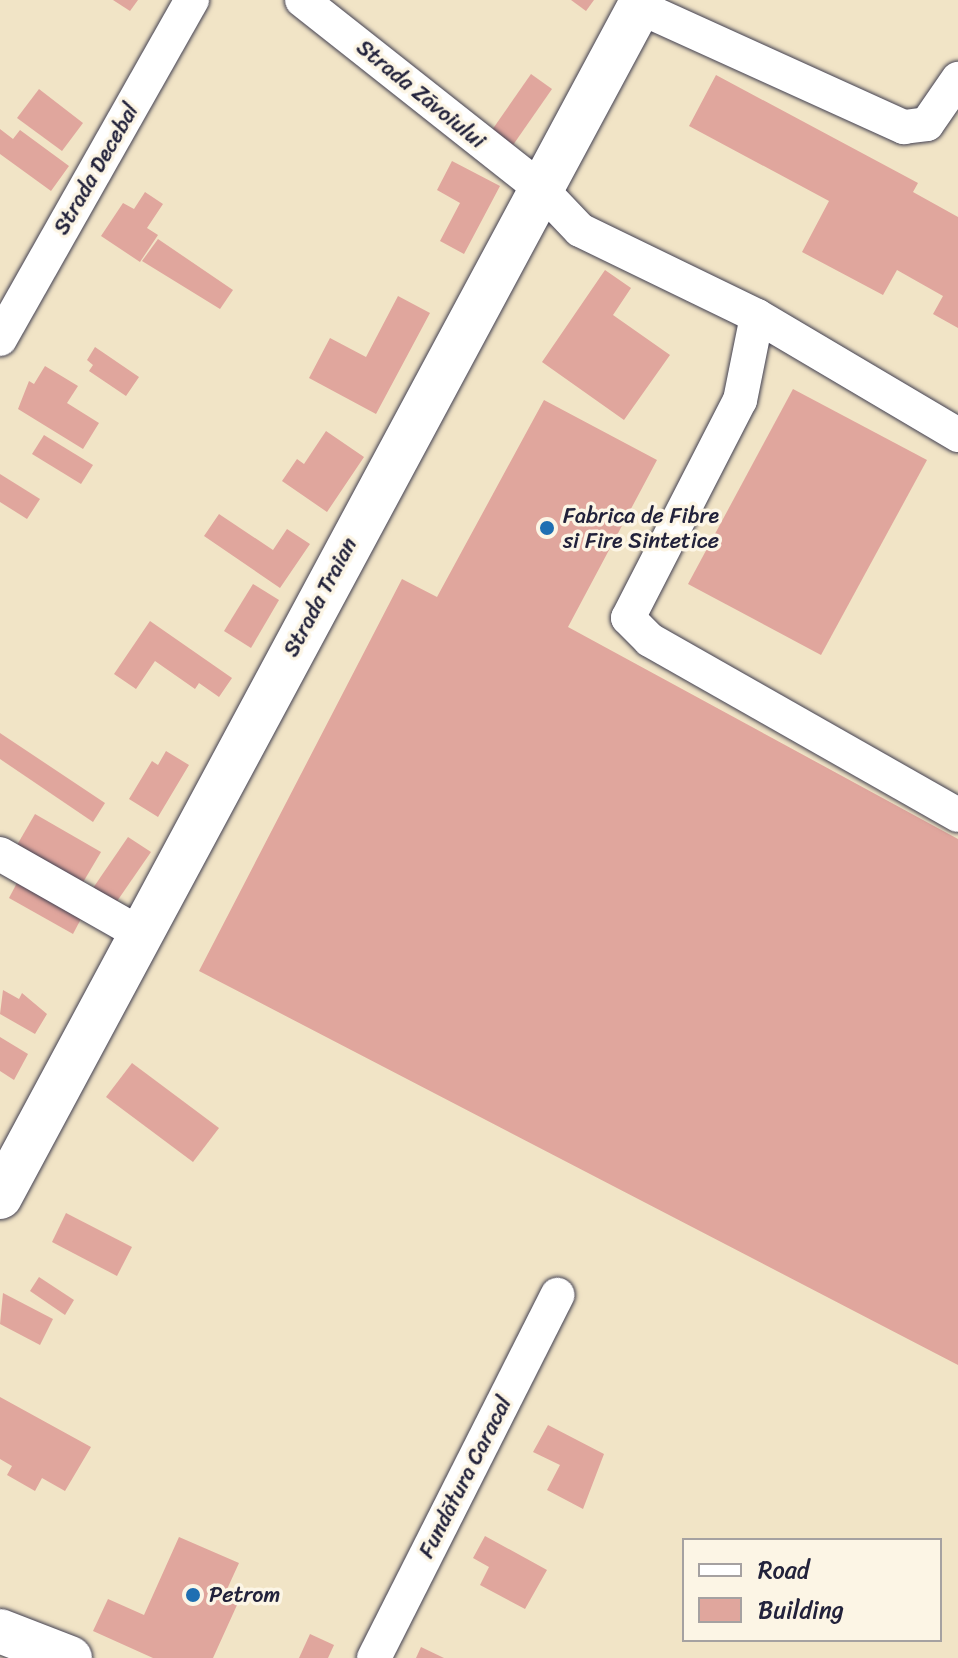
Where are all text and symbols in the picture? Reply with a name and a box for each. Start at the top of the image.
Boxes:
street label: Strada Zăvoiului [351,34,491,154]
street label: Strada Decebal [48,98,144,240]
place label: Fabrica de Fibre si Fire Sintetice [563,502,720,554]
marker: Fabrica de Fibre si Fire Sintetice [538,519,556,537]
street label: Strada Traian [278,533,362,661]
street label: Fundătura Caracal [413,1392,517,1562]
legend [682,1538,942,1642]
text: Road [758,1549,809,1591]
place label: Petrom [209,1582,280,1608]
marker: Petrom [184,1586,202,1604]
text: Building [758,1589,844,1631]

